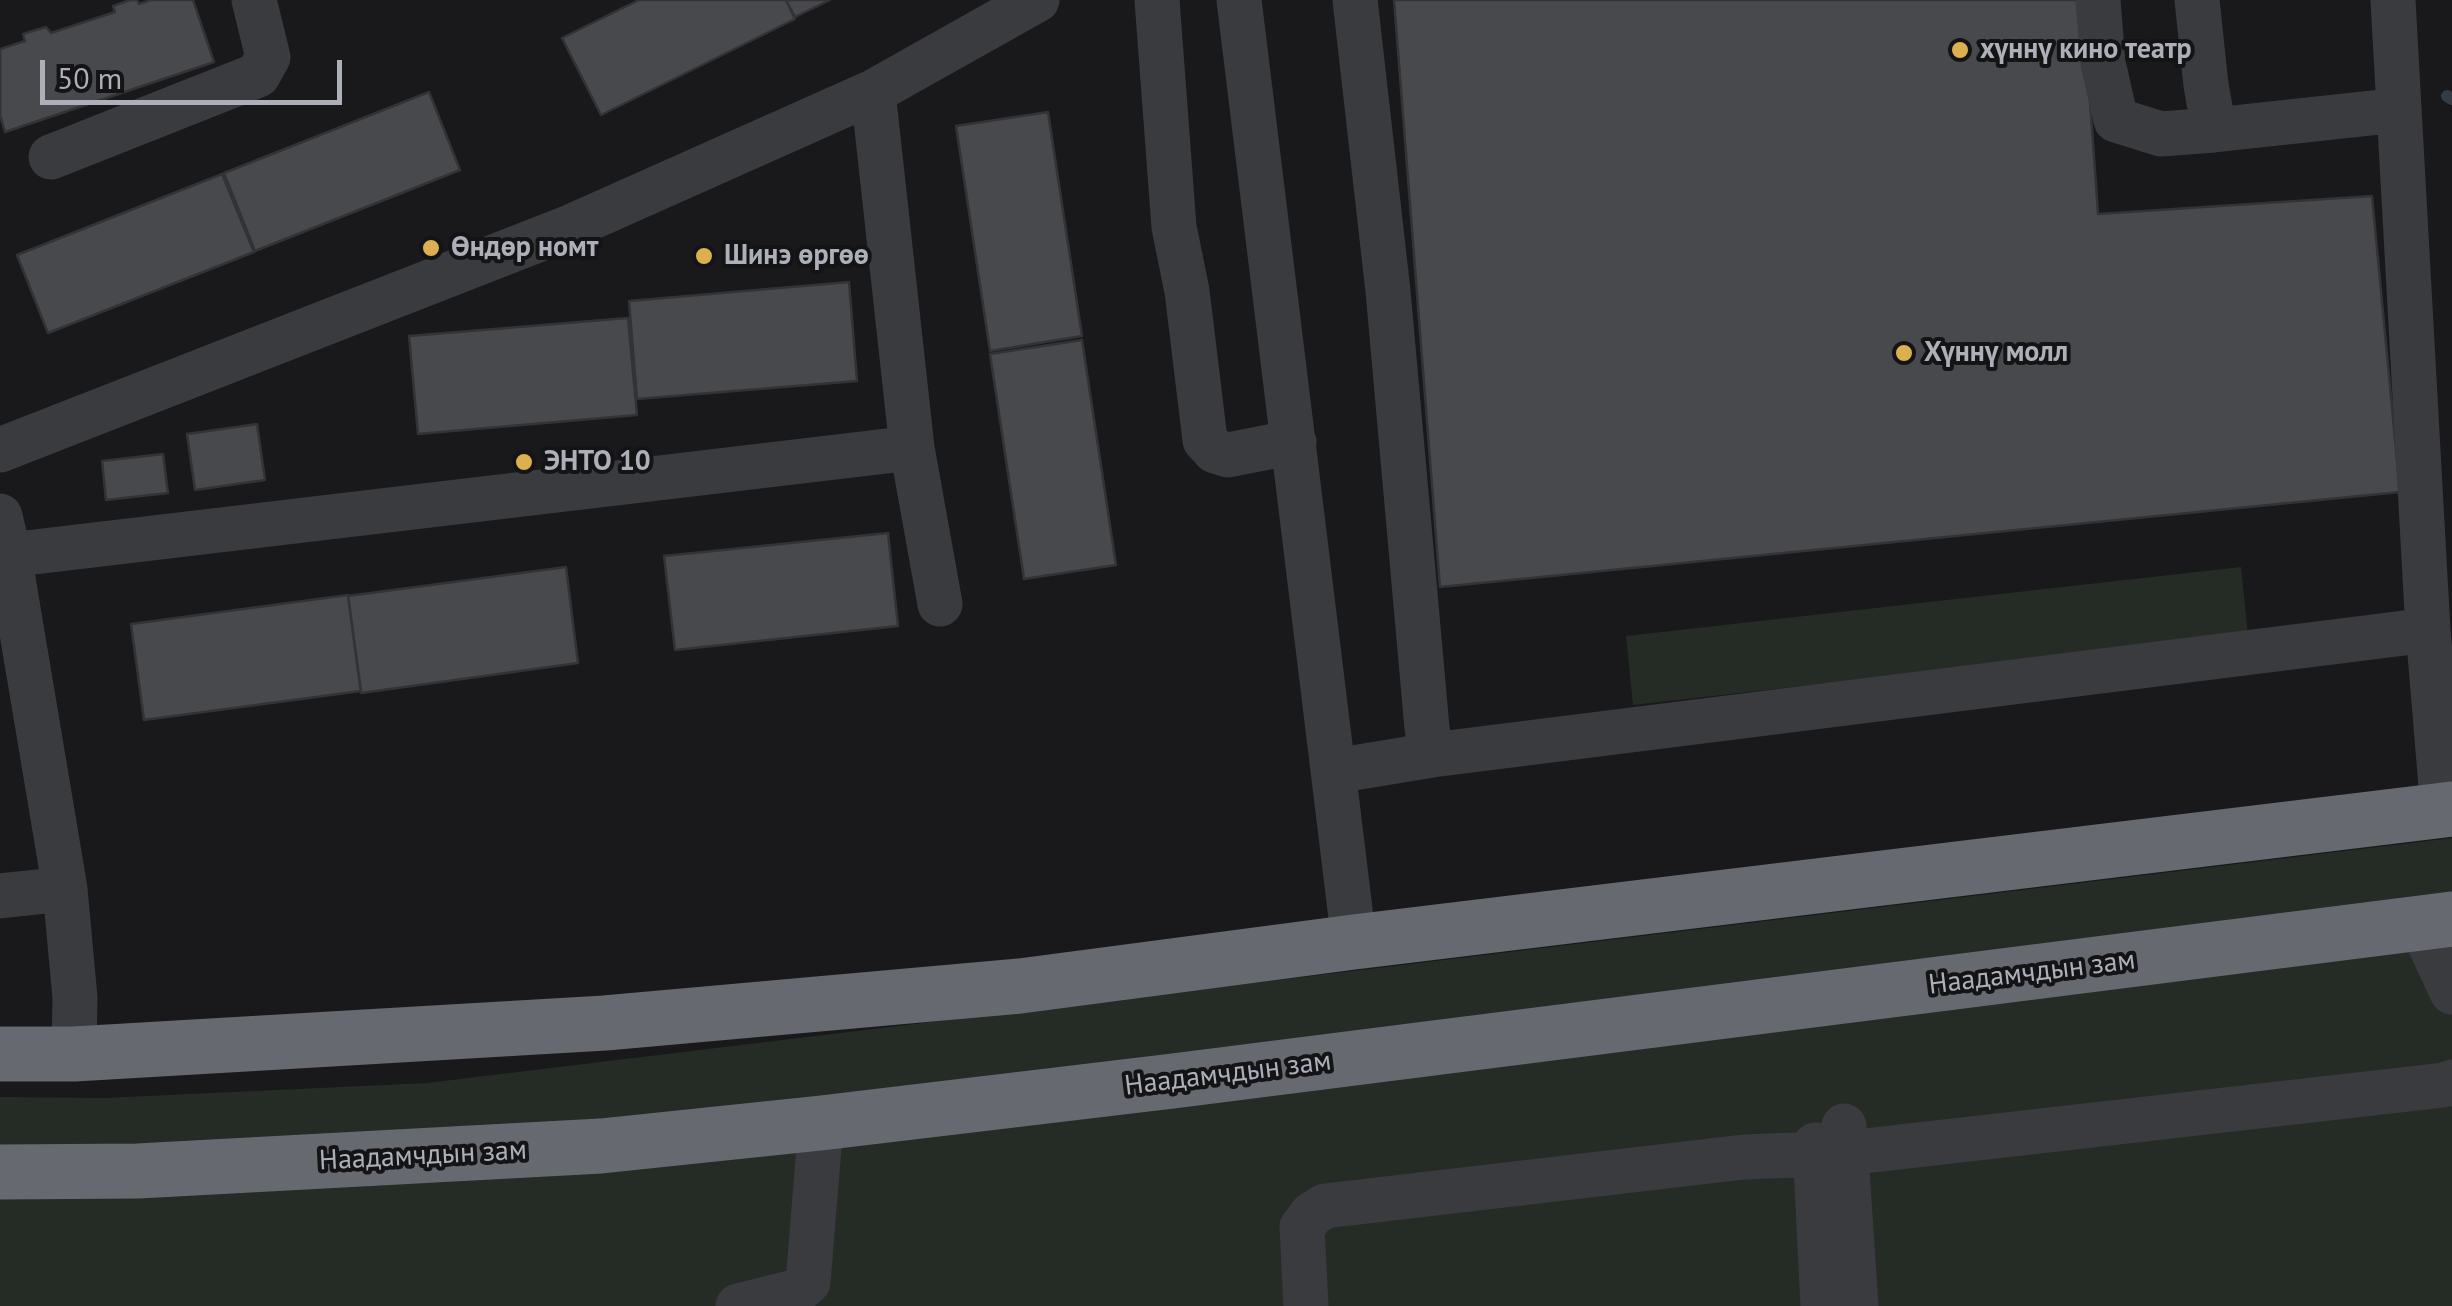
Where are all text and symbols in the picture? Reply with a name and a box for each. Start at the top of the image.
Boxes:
place label: хүннү кино театр [1980,33,2192,67]
marker: хүннү кино театр [1949,39,1971,61]
scale bar [45,40,348,102]
text: 50 m [57,58,122,97]
place label: Өндөр номт [451,231,598,265]
marker: Өндөр номт [420,237,442,259]
place label: Шинэ өргөө [724,239,869,273]
marker: Шинэ өргөө [693,245,715,267]
place label: Хүннү молл [1924,336,2068,370]
marker: Хүннү молл [1893,342,1915,364]
place label: ЭНТО 10 [544,445,651,479]
marker: ЭНТО 10 [513,451,535,473]
street label: Наадамчдын зам [1927,944,2137,1002]
street label: Наадамчдын зам [1123,1045,1333,1103]
street label: Наадамчдын зам [318,1134,528,1178]

